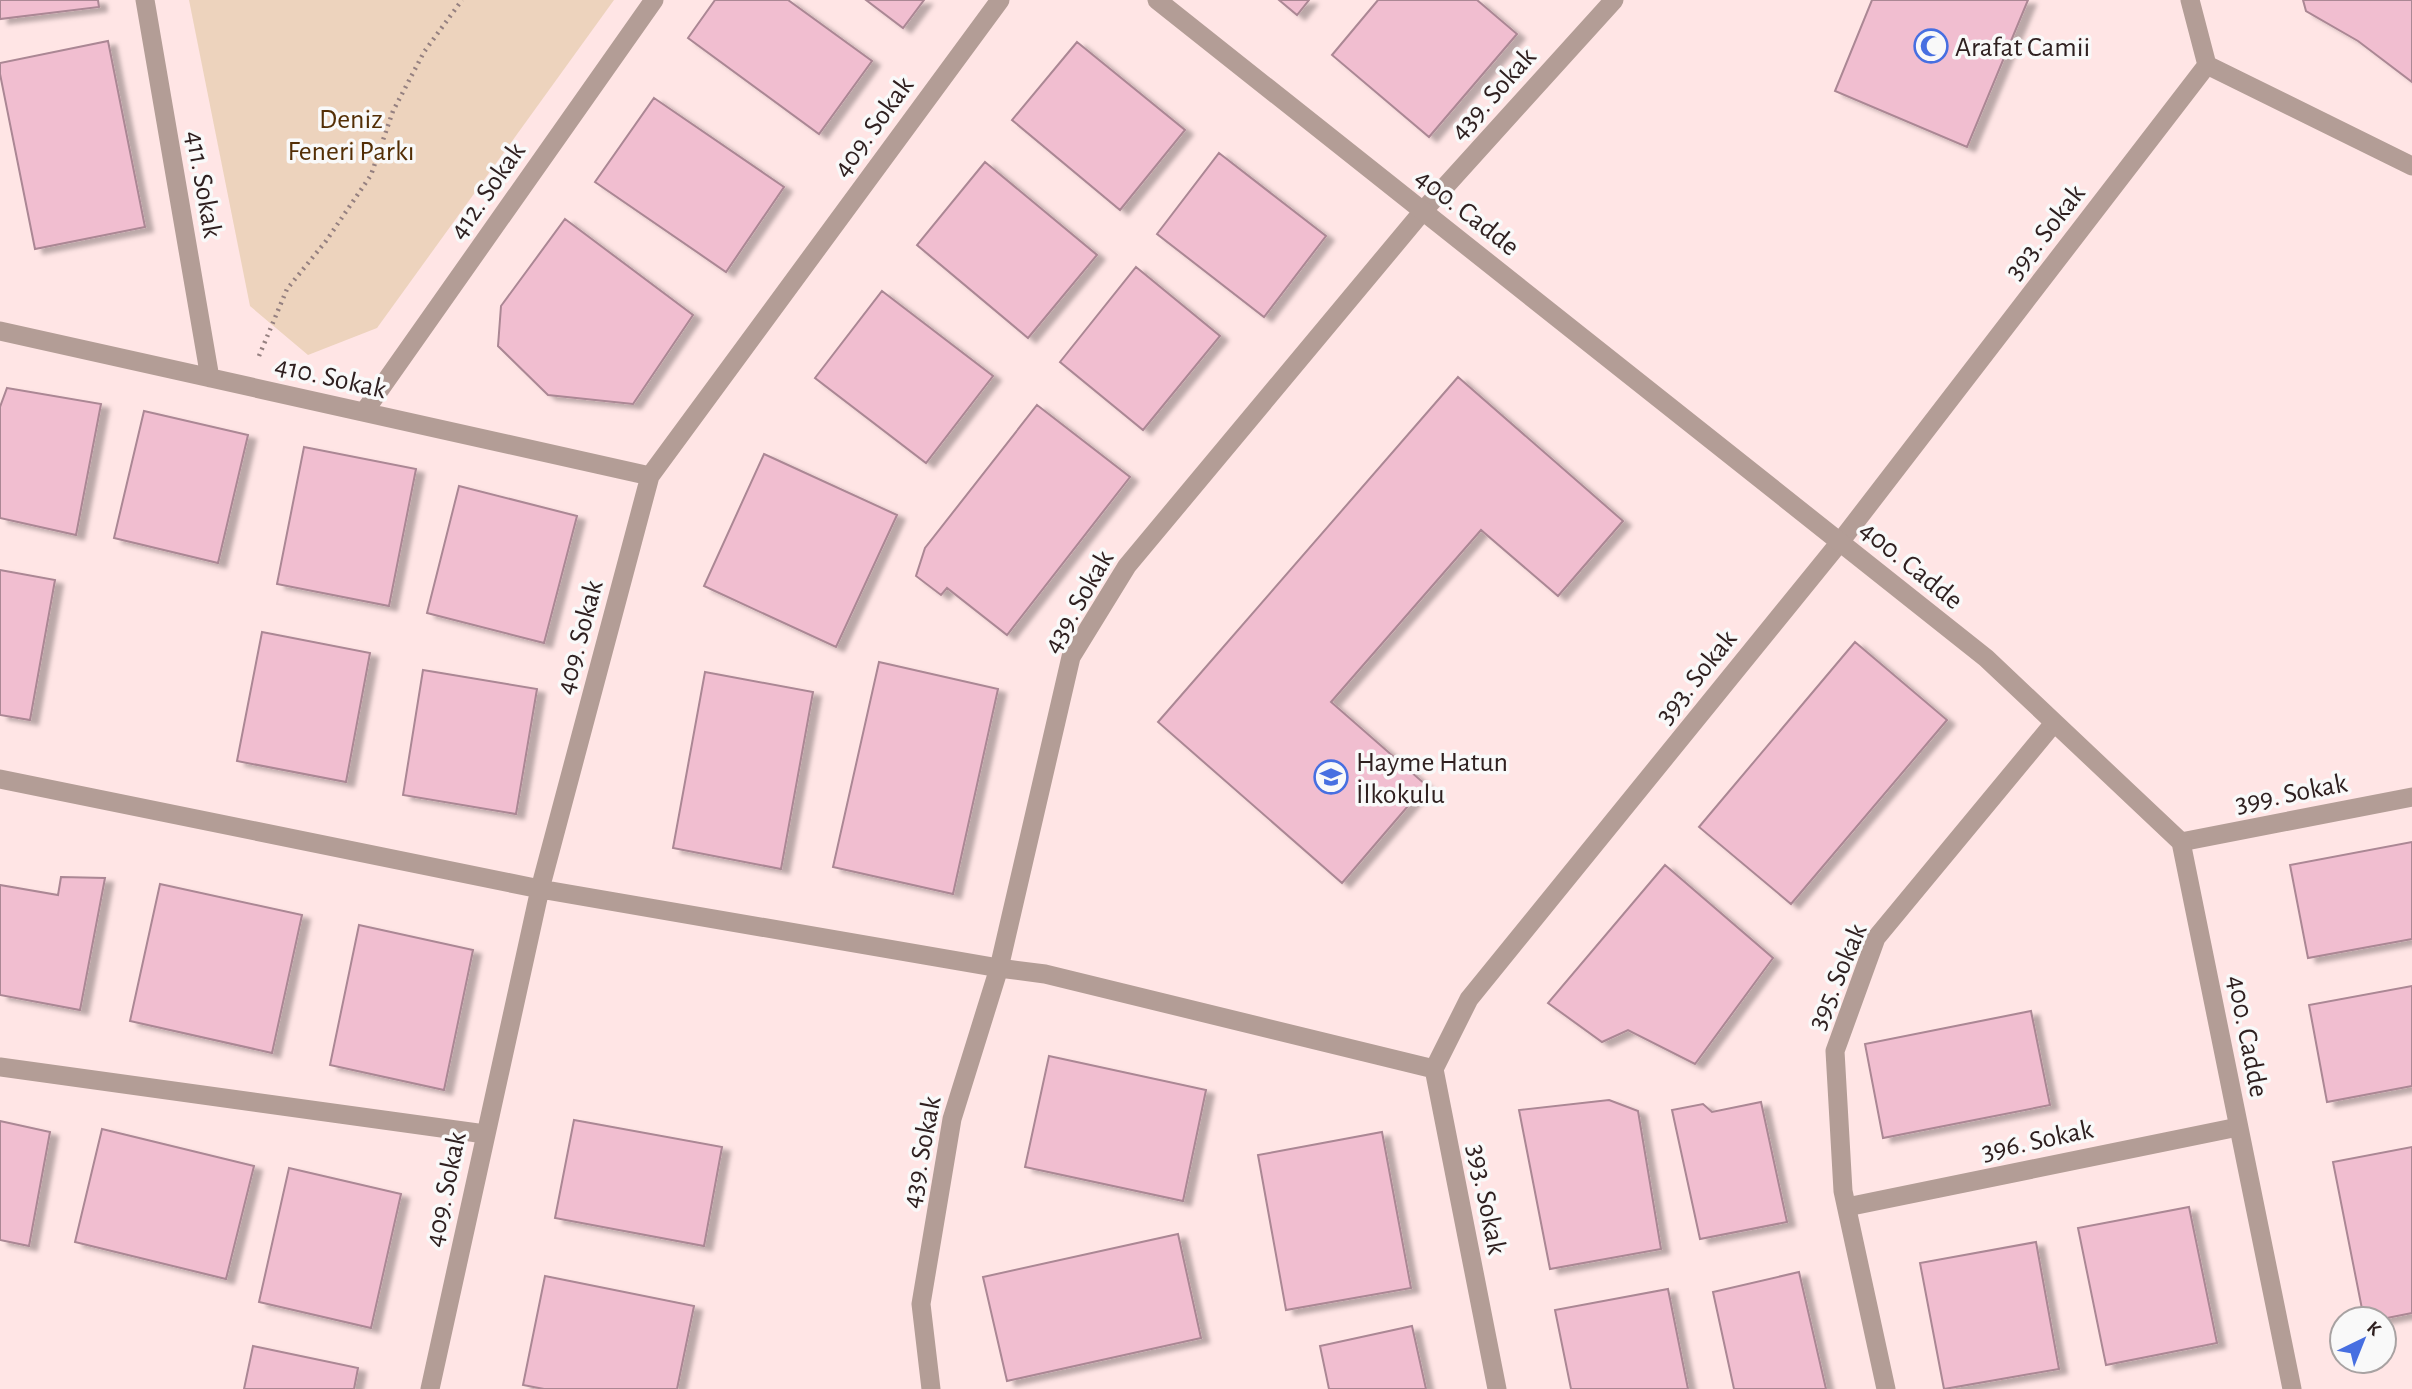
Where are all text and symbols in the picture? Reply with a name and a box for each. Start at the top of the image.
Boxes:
mosque icon: Arafat Camii [1912,27,1950,65]
place label: Arafat Camii [1955,34,2090,62]
street label: 439. Sokak [1445,43,1542,146]
street label: 409. Sokak [828,72,919,183]
park label: Deniz Feneri Parkı [288,106,414,166]
street label: 411. Sokak [180,129,226,240]
street label: 412. Sokak [444,137,531,245]
street label: 400. Cadde [1410,164,1524,262]
street label: 393. Sokak [2000,179,2091,285]
street label: 410. Sokak [272,352,389,404]
street label: 400. Cadde [1854,516,1968,615]
street label: 439. Sokak [1038,546,1119,658]
street label: 409. Sokak [551,577,609,698]
street label: 393. Sokak [1651,625,1743,729]
place label: Hayme Hatun İlkokulu [1356,749,1508,809]
school or university icon: Hayme Hatun İlkokulu [1312,758,1350,796]
street label: 399. Sokak [2233,769,2350,819]
street label: 395. Sokak [1803,920,1873,1034]
street label: 400. Cadde [2222,973,2273,1100]
street label: 439. Sokak [897,1094,947,1211]
street label: 396. Sokak [1979,1115,2096,1166]
street label: 409. Sokak [420,1129,472,1249]
street label: 393. Sokak [1462,1142,1510,1257]
north arrow [2328,1305,2398,1375]
text: K [2363,1318,2385,1340]

